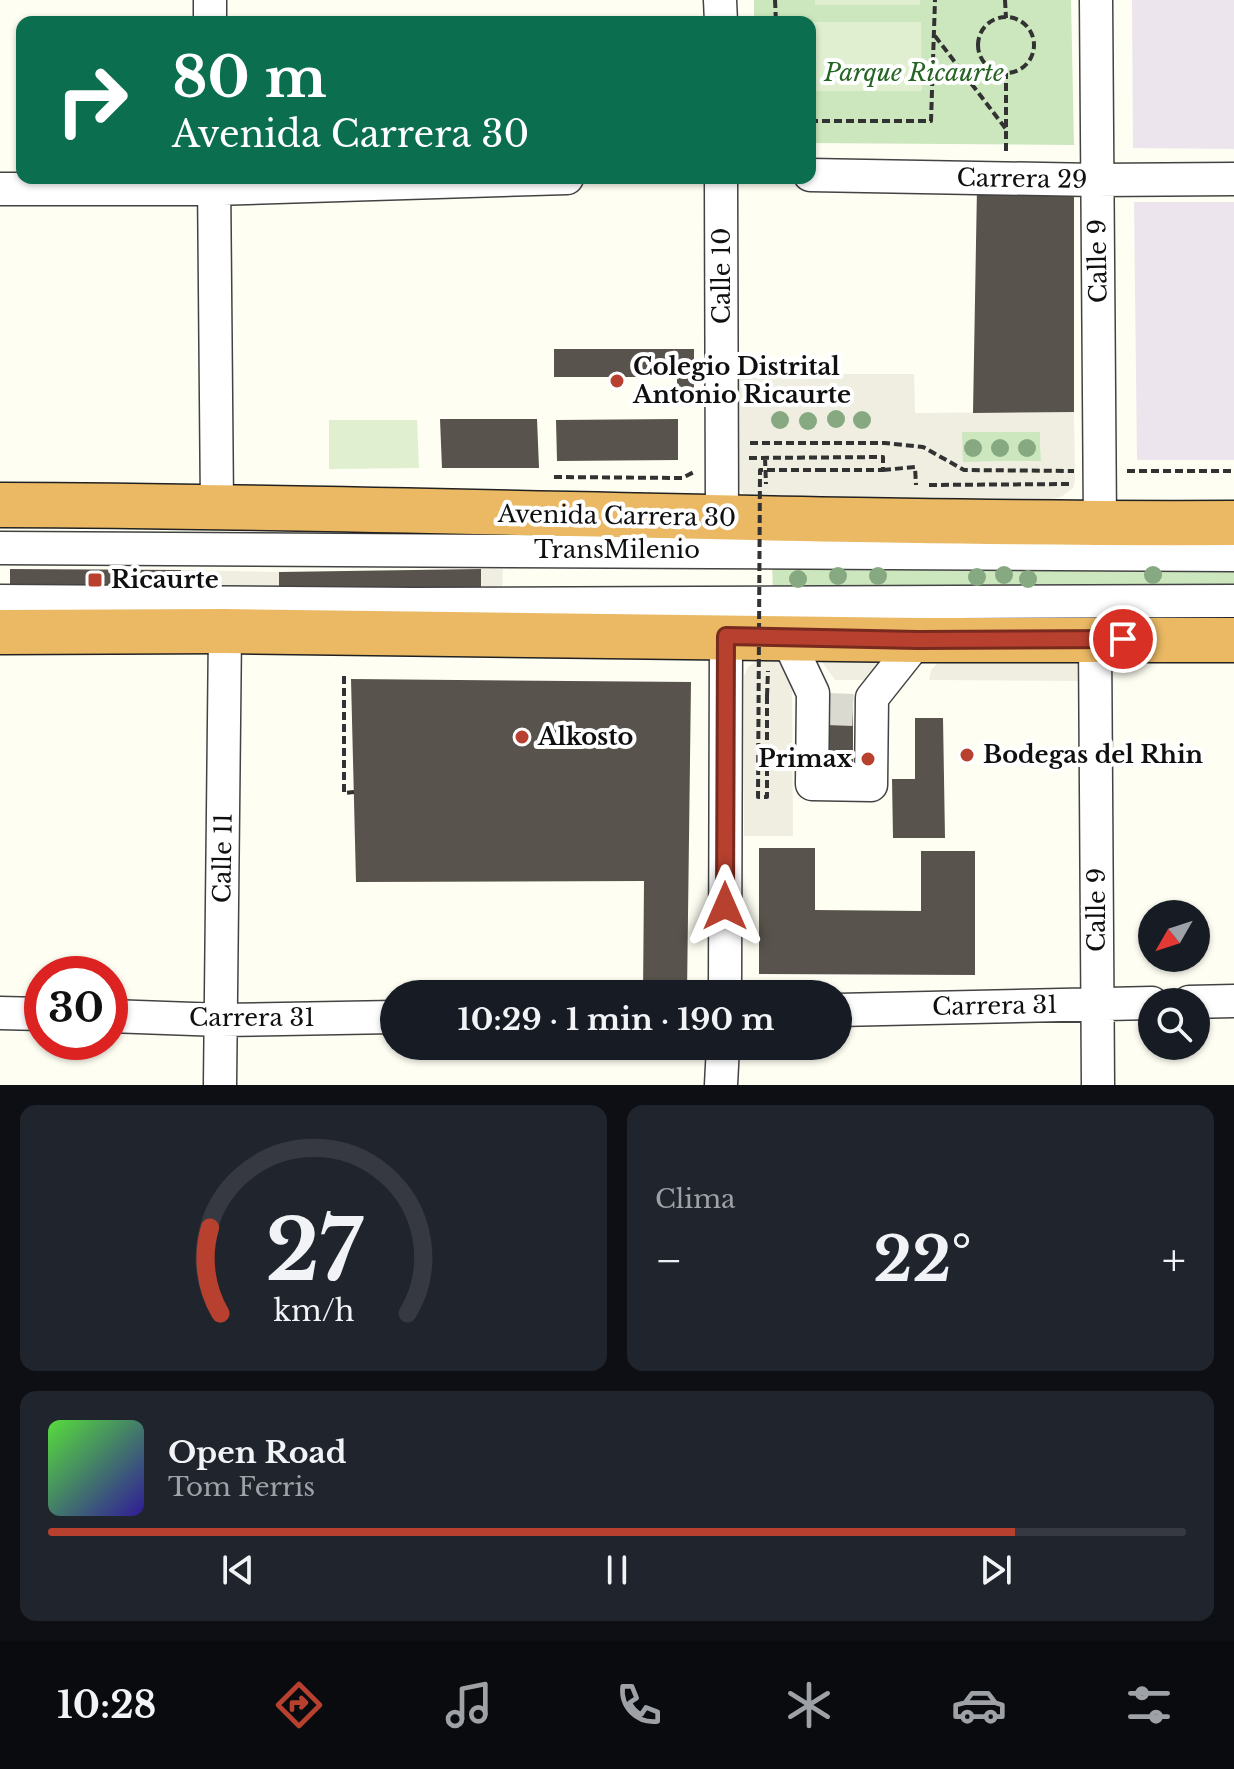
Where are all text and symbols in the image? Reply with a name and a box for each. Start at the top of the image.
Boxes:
text: 80 m [172,43,327,112]
icon: right [40,48,144,152]
park label: Parque Ricaurte [823,58,1004,87]
text: Avenida Carrera 30 [172,112,529,157]
street label: Carrera 29 [957,163,1088,194]
street label: Calle 9 [1082,219,1113,303]
street label: Calle 10 [707,228,736,324]
place label: Colegio Distrital Antonio Ricaurte [632,352,851,409]
marker: Colegio Distrital Antonio Ricaurte [608,372,626,390]
street label: Avenida Carrera 30 [497,499,736,532]
street label: TransMilenio [534,535,700,564]
place label: Ricaurte [111,565,219,594]
marker: Ricaurte [86,571,104,589]
pin [1089,605,1157,673]
icon: arrive [1101,617,1145,661]
place label: Alkosto [537,722,633,751]
marker: Alkosto [513,728,531,746]
place label: Bodegas del Rhin [983,740,1204,769]
place label: Primax [758,744,852,773]
marker: Bodegas del Rhin [958,746,976,764]
marker: Primax [859,750,877,768]
street label: Calle 11 [207,813,238,903]
position arrow [683,864,767,948]
street label: Calle 9 [1082,868,1111,952]
north arrow [1138,900,1210,972]
map controls [1138,900,1210,1060]
speed limit sign: 30 [24,956,128,1060]
button: search [1138,988,1210,1060]
street label: Carrera 31 [932,990,1058,1021]
text: 10:29 · 1 min · 190 m [458,1001,774,1038]
street label: Carrera 31 [189,1003,315,1032]
text: Clima [655,1183,735,1215]
text: 27 [265,1199,363,1302]
text: 22° [873,1223,971,1297]
text: − [655,1233,683,1288]
text: + [1162,1233,1186,1288]
text: km/h [273,1293,354,1329]
text: Open Road [168,1434,347,1471]
text: Tom Ferris [168,1471,315,1503]
icon: previous [216,1548,260,1592]
icon: pause [595,1548,639,1592]
icon: next [974,1548,1018,1592]
icon: directions [271,1677,327,1733]
icon: music [441,1677,497,1733]
icon: phone [611,1677,667,1733]
icon: climate [781,1677,837,1733]
icon: car [951,1677,1007,1733]
icon: filters [1121,1677,1177,1733]
text: 10:28 [57,1683,156,1728]

